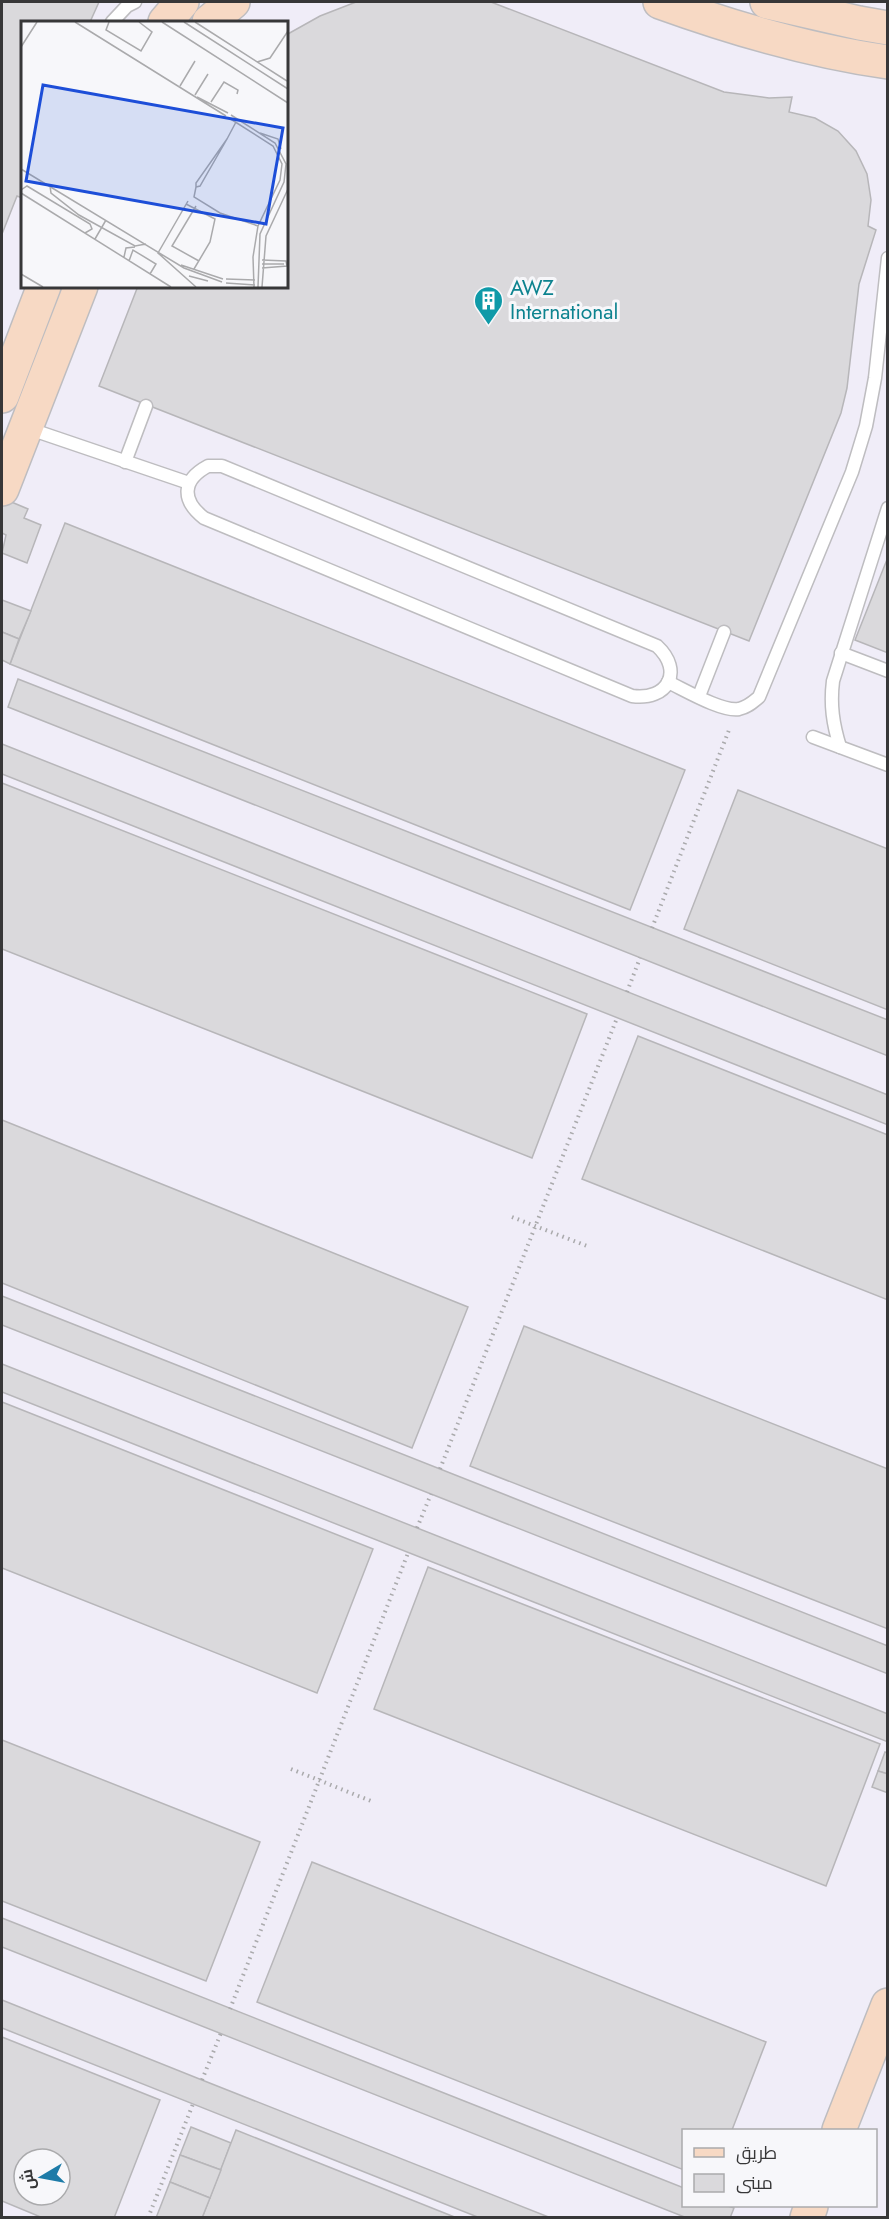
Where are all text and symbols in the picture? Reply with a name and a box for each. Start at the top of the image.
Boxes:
inset map [21,21,288,288]
place label: AWZ International [510,273,618,327]
building icon: AWZ International [473,284,505,326]
legend [682,2129,877,2207]
text: طريق [736,2140,777,2166]
north arrow [12,2147,72,2207]
text: ش [15,2167,41,2192]
text: مبنى [736,2170,773,2196]

